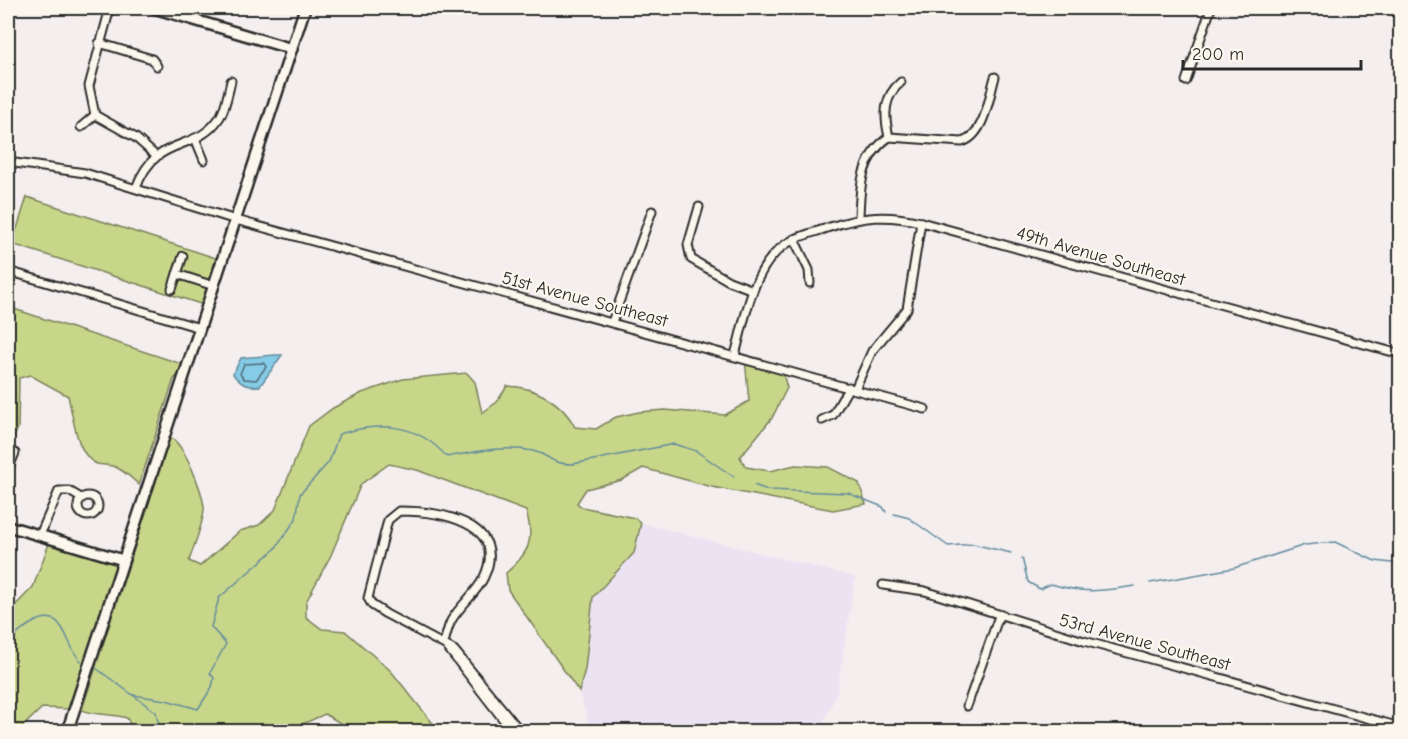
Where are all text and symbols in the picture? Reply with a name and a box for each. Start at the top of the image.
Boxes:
scale bar [1183,33,1362,71]
text: 200 m [1192,44,1244,65]
street label: 49th Avenue Southeast [1014,222,1188,291]
street label: 51st Avenue Southeast [500,267,671,332]
street label: 53rd Avenue Southeast [1057,610,1234,676]

